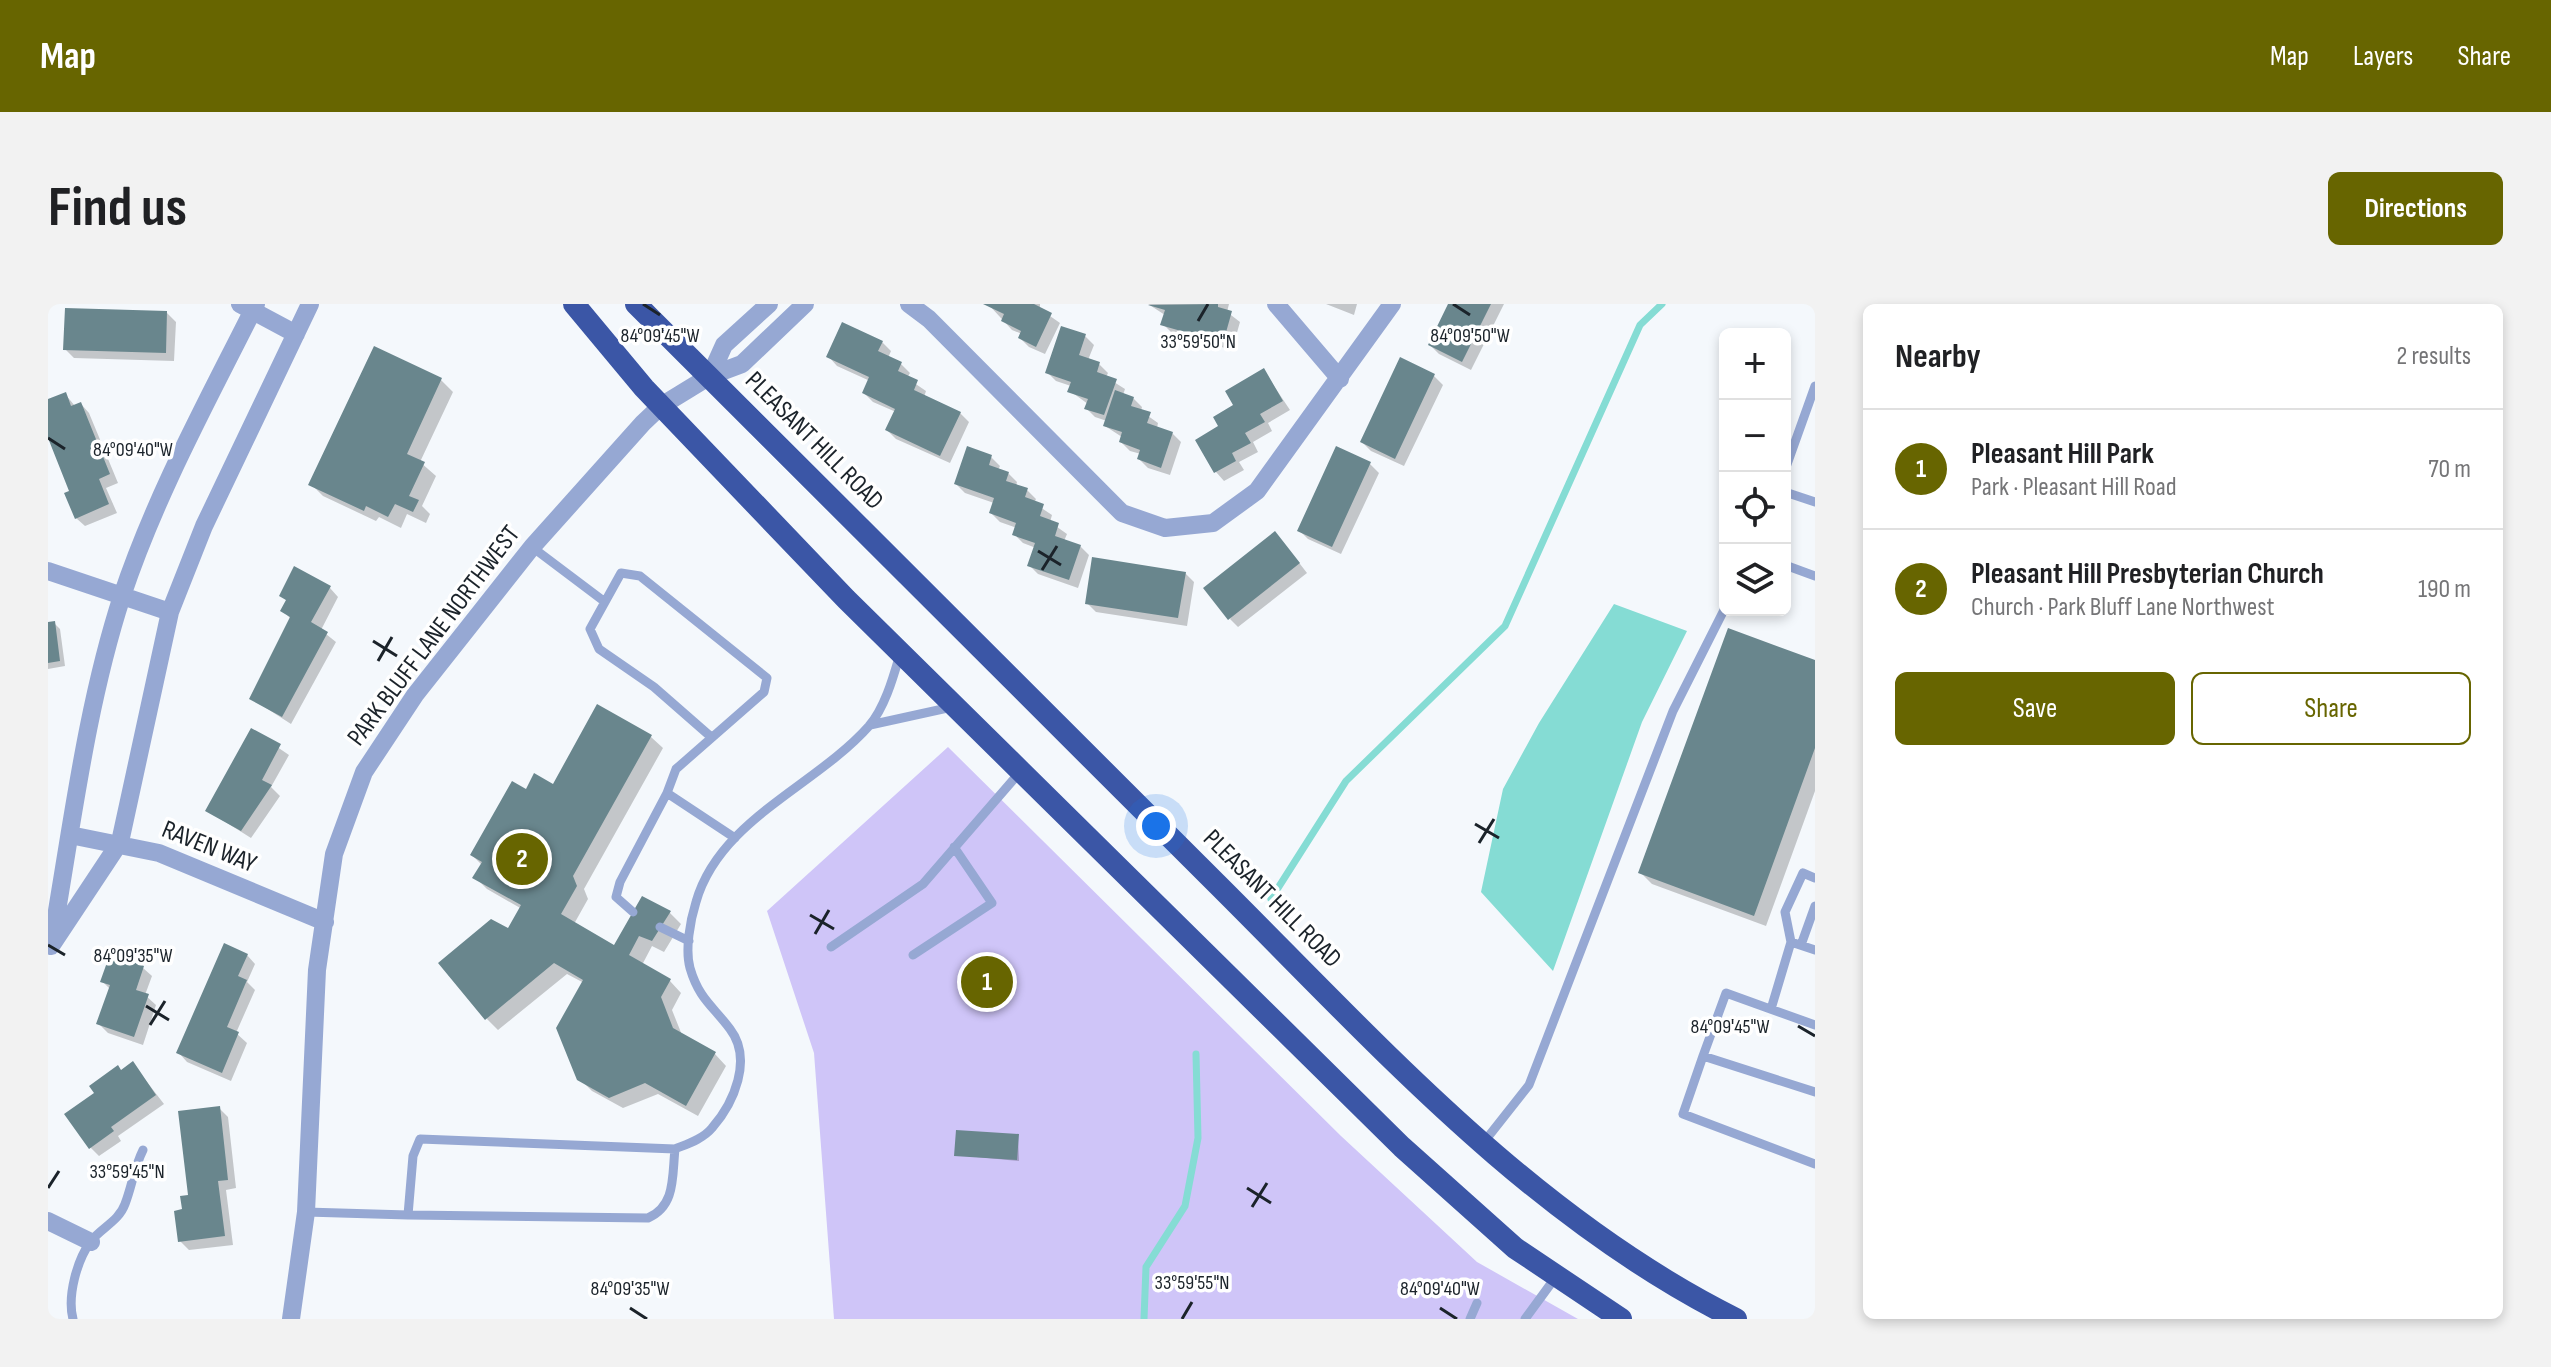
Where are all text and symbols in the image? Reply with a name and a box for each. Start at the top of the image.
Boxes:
text: Map [40,34,96,79]
text: Map [2270,40,2309,73]
text: Layers [2353,40,2413,73]
text: Share [2457,40,2511,73]
button: Directions [2328,172,2503,245]
text: Find us [48,175,187,242]
text: 84°09'45"W [621,324,699,348]
text: 84°09'50"W [1430,324,1510,348]
map controls [1719,328,1791,616]
button: + [1719,328,1791,400]
text: 33°59'50"N [1160,330,1236,354]
text: Nearby [1895,336,1981,377]
text: 2 results [2397,341,2471,372]
street label: PLEASANT HILL ROAD [738,365,890,517]
button: − [1719,400,1791,472]
text: Pleasant Hill Park [1971,436,2154,472]
text: 84°09'40"W [93,438,173,462]
text: 1 [1916,454,1926,485]
text: 70 m [2428,454,2471,485]
button: locate [1719,472,1791,544]
text: Park · Pleasant Hill Road [1971,472,2177,503]
street label: PARK BLUFF LANE NORTHWEST [341,520,527,752]
button: layers [1719,544,1791,616]
text: Pleasant Hill Presbyterian Church [1971,556,2324,592]
text: 2 [1915,574,1927,605]
text: 190 m [2418,574,2471,605]
text: Church · Park Bluff Lane Northwest [1971,592,2275,623]
button: Save [1895,672,2175,745]
button: Share [2191,672,2471,745]
your location [1136,806,1176,846]
street label: RAVEN WAY [157,814,261,880]
street label: PLEASANT HILL ROAD [1196,823,1348,975]
pin: 2 [496,829,548,889]
text: 84°09'35"W [94,944,172,968]
pin: 1 [961,952,1013,1012]
text: 84°09'45"W [1691,1015,1769,1039]
text: 33°59'45"N [89,1160,165,1184]
text: 33°59'55"N [1155,1271,1229,1295]
text: 84°09'35"W [591,1277,669,1301]
text: 84°09'40"W [1400,1277,1480,1301]

